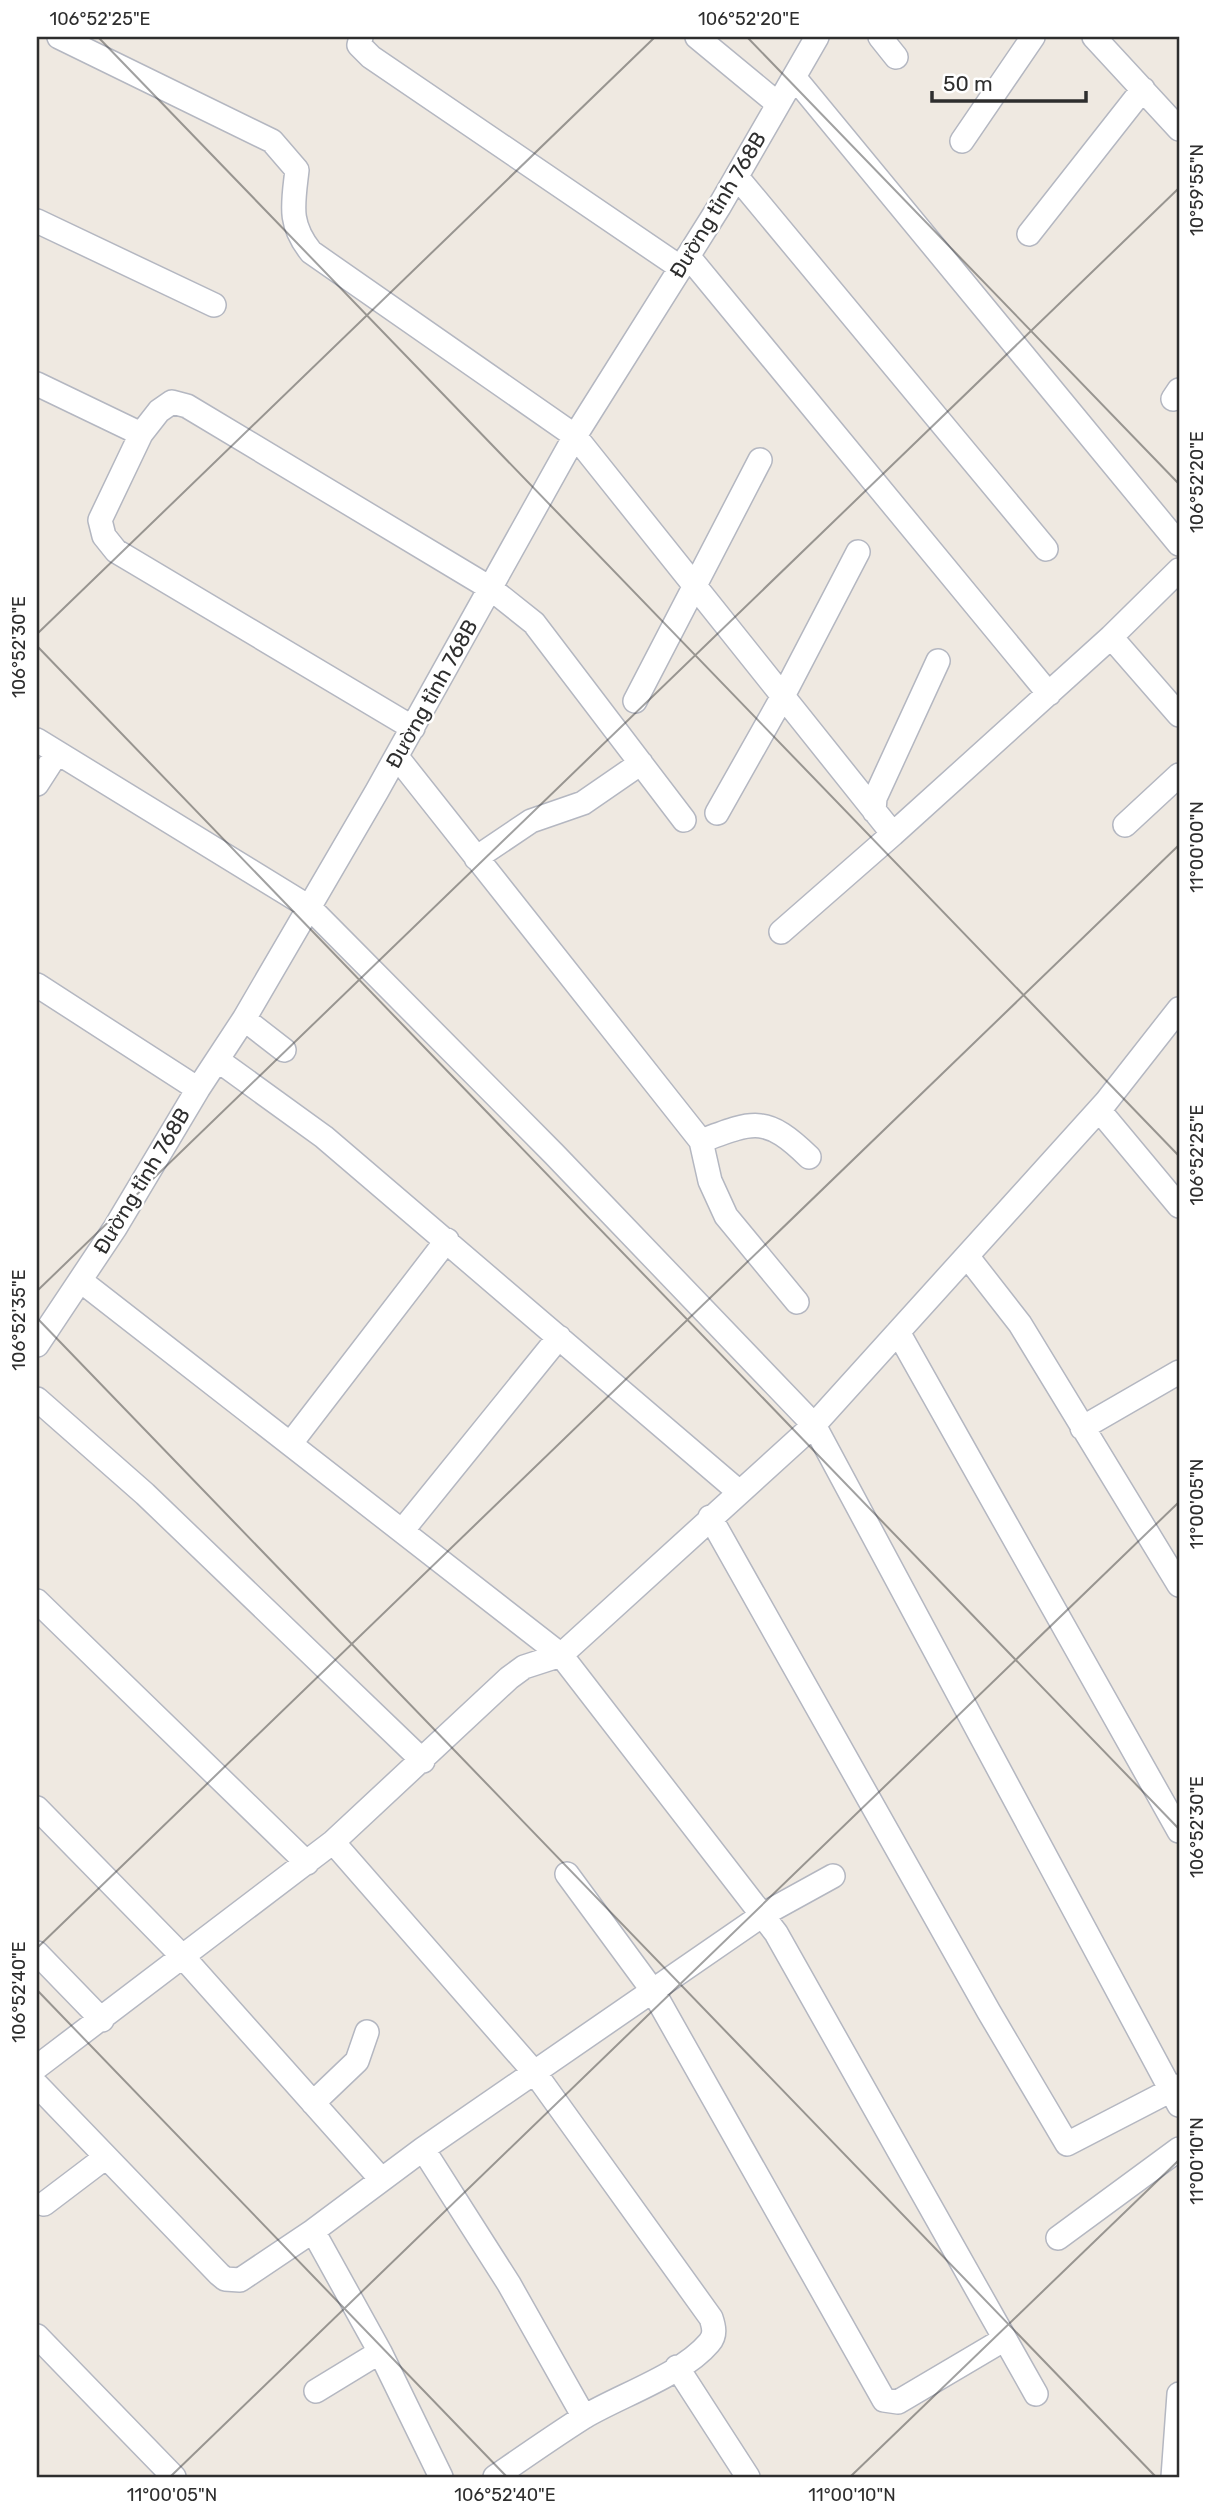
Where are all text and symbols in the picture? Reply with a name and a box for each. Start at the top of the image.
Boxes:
text: 106°52'25"E [49,8,151,30]
text: 106°52'20"E [698,8,800,30]
scale bar [932,60,1086,104]
text: 50 m [943,71,993,96]
street label: Đường tỉnh 768B [664,127,771,282]
text: 10°59'55"N [1186,144,1208,236]
text: 106°52'20"E [1186,431,1208,533]
text: 106°52'30"E [8,596,30,698]
street label: Đường tỉnh 768B [380,615,483,772]
text: 11°00'00"N [1186,801,1208,893]
street label: Đường tỉnh 768B [88,1103,195,1258]
text: 106°52'25"E [1186,1104,1208,1206]
text: 106°52'35"E [8,1269,30,1371]
text: 11°00'05"N [1186,1459,1208,1549]
text: 106°52'30"E [1186,1776,1208,1878]
text: 106°52'40"E [8,1941,30,2043]
text: 11°00'10"N [1186,2117,1208,2205]
text: 11°00'05"N [127,2484,217,2506]
text: 106°52'40"E [454,2484,556,2506]
text: 11°00'10"N [808,2484,896,2506]

